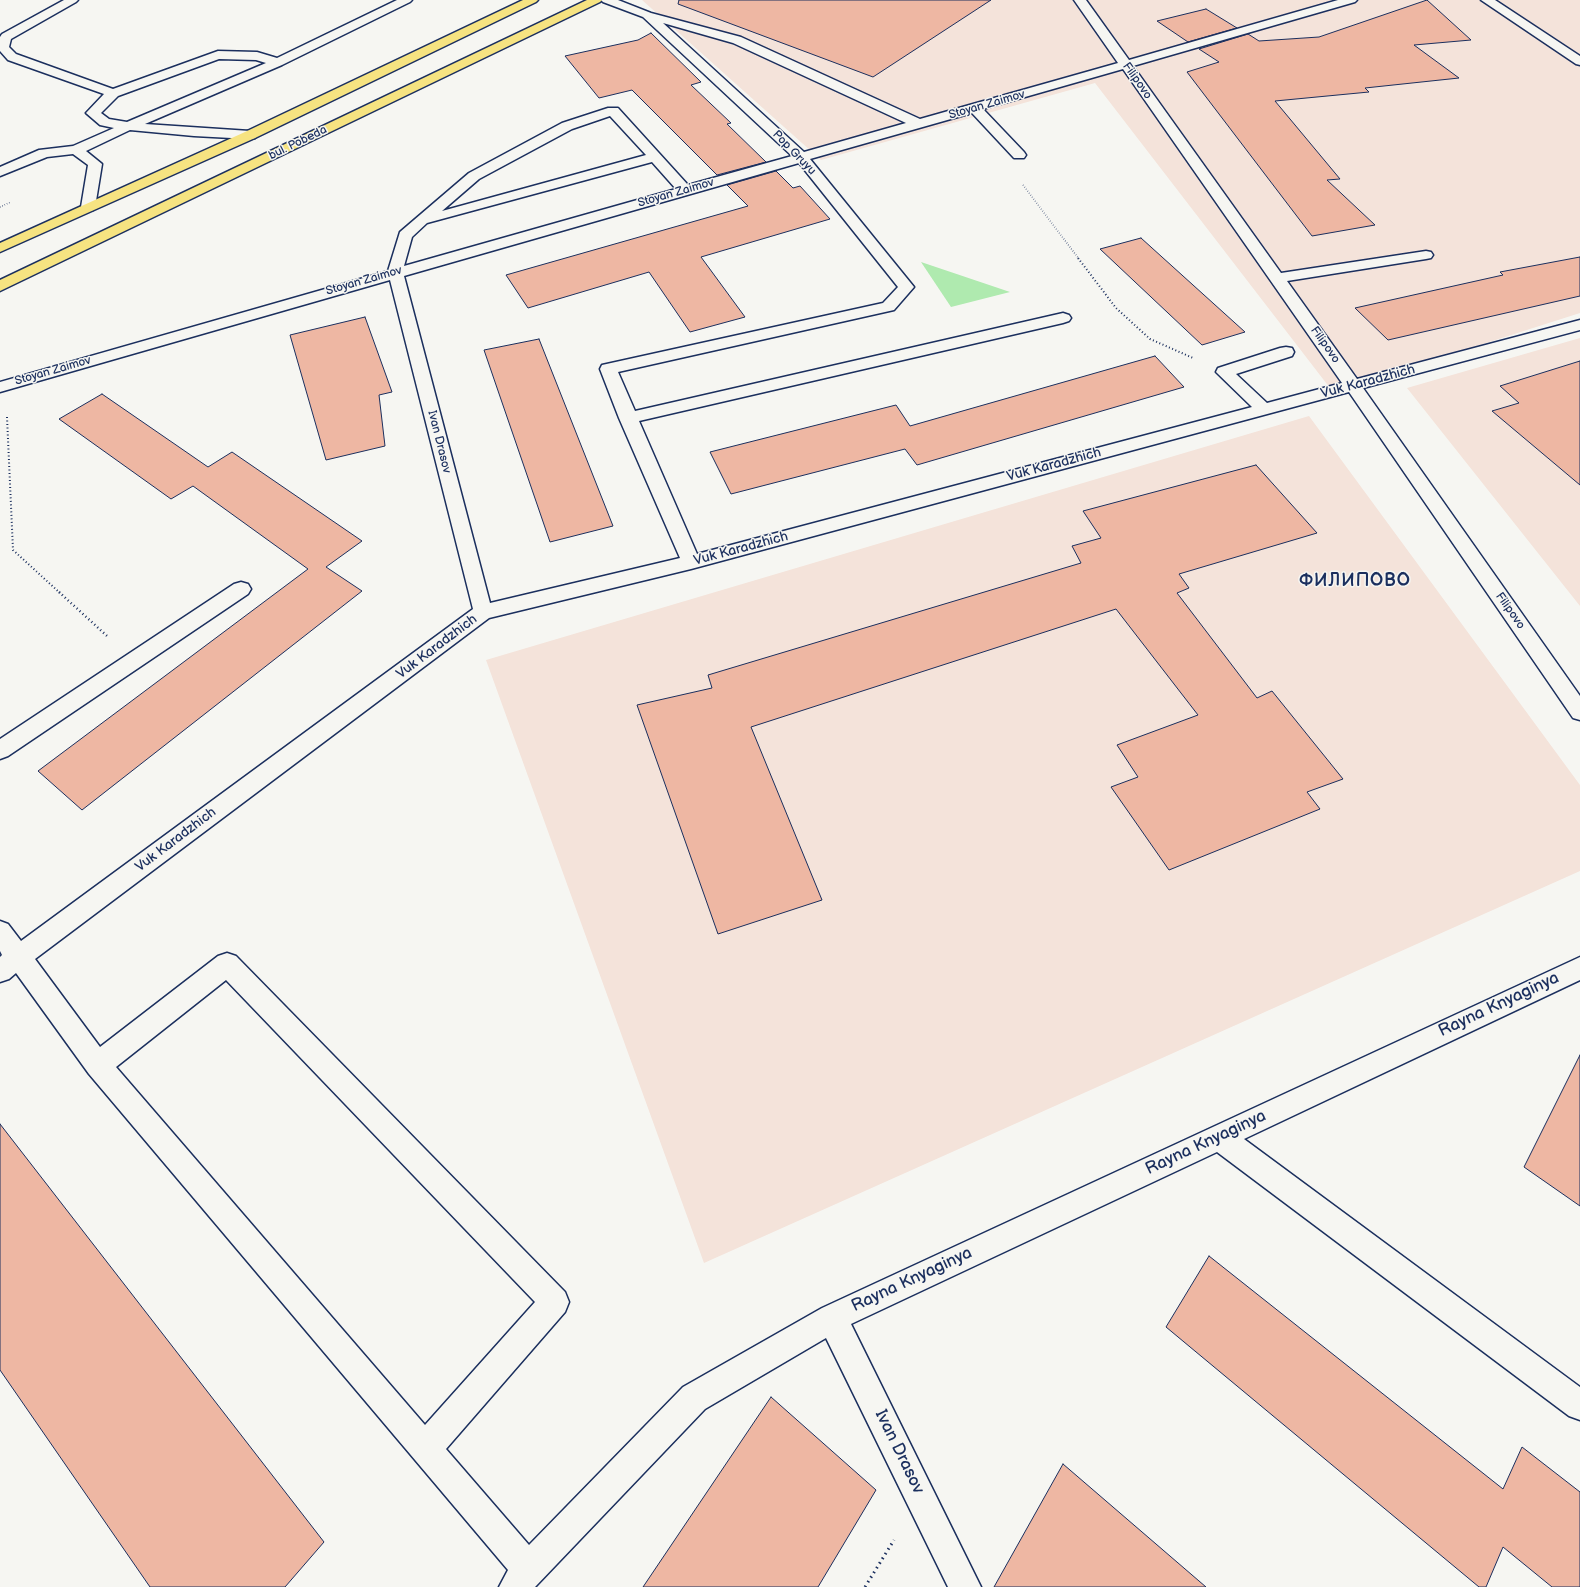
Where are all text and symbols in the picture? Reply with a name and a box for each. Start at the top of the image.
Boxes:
street label: Filipovo [1119,60,1155,102]
street label: Stoyan Zaimov [947,87,1027,123]
street label: bul. Pobeda [267,123,329,163]
street label: Pop Gruyu [769,128,819,178]
street label: Stoyan Zaimov [636,175,716,211]
street label: Stoyan Zaimov [324,263,404,299]
street label: Filipovo [1307,324,1343,366]
street label: Stoyan Zaimov [13,353,93,389]
street label: Vuk Karadzhich [1319,361,1417,403]
street label: Ivan Drasov [424,409,454,475]
street label: Vuk Karadzhich [1005,444,1103,486]
street label: Vuk Karadzhich [692,528,790,570]
district label: ФИЛИПОВО [1299,570,1411,592]
street label: Filipovo [1492,590,1528,632]
street label: Vuk Karadzhich [393,611,481,683]
street label: Vuk Karadzhich [132,804,220,876]
street label: Rayna Knyaginya [1435,968,1563,1042]
street label: Rayna Knyaginya [1142,1106,1270,1180]
street label: Rayna Knyaginya [848,1243,976,1317]
street label: Ivan Drasov [870,1407,928,1497]

